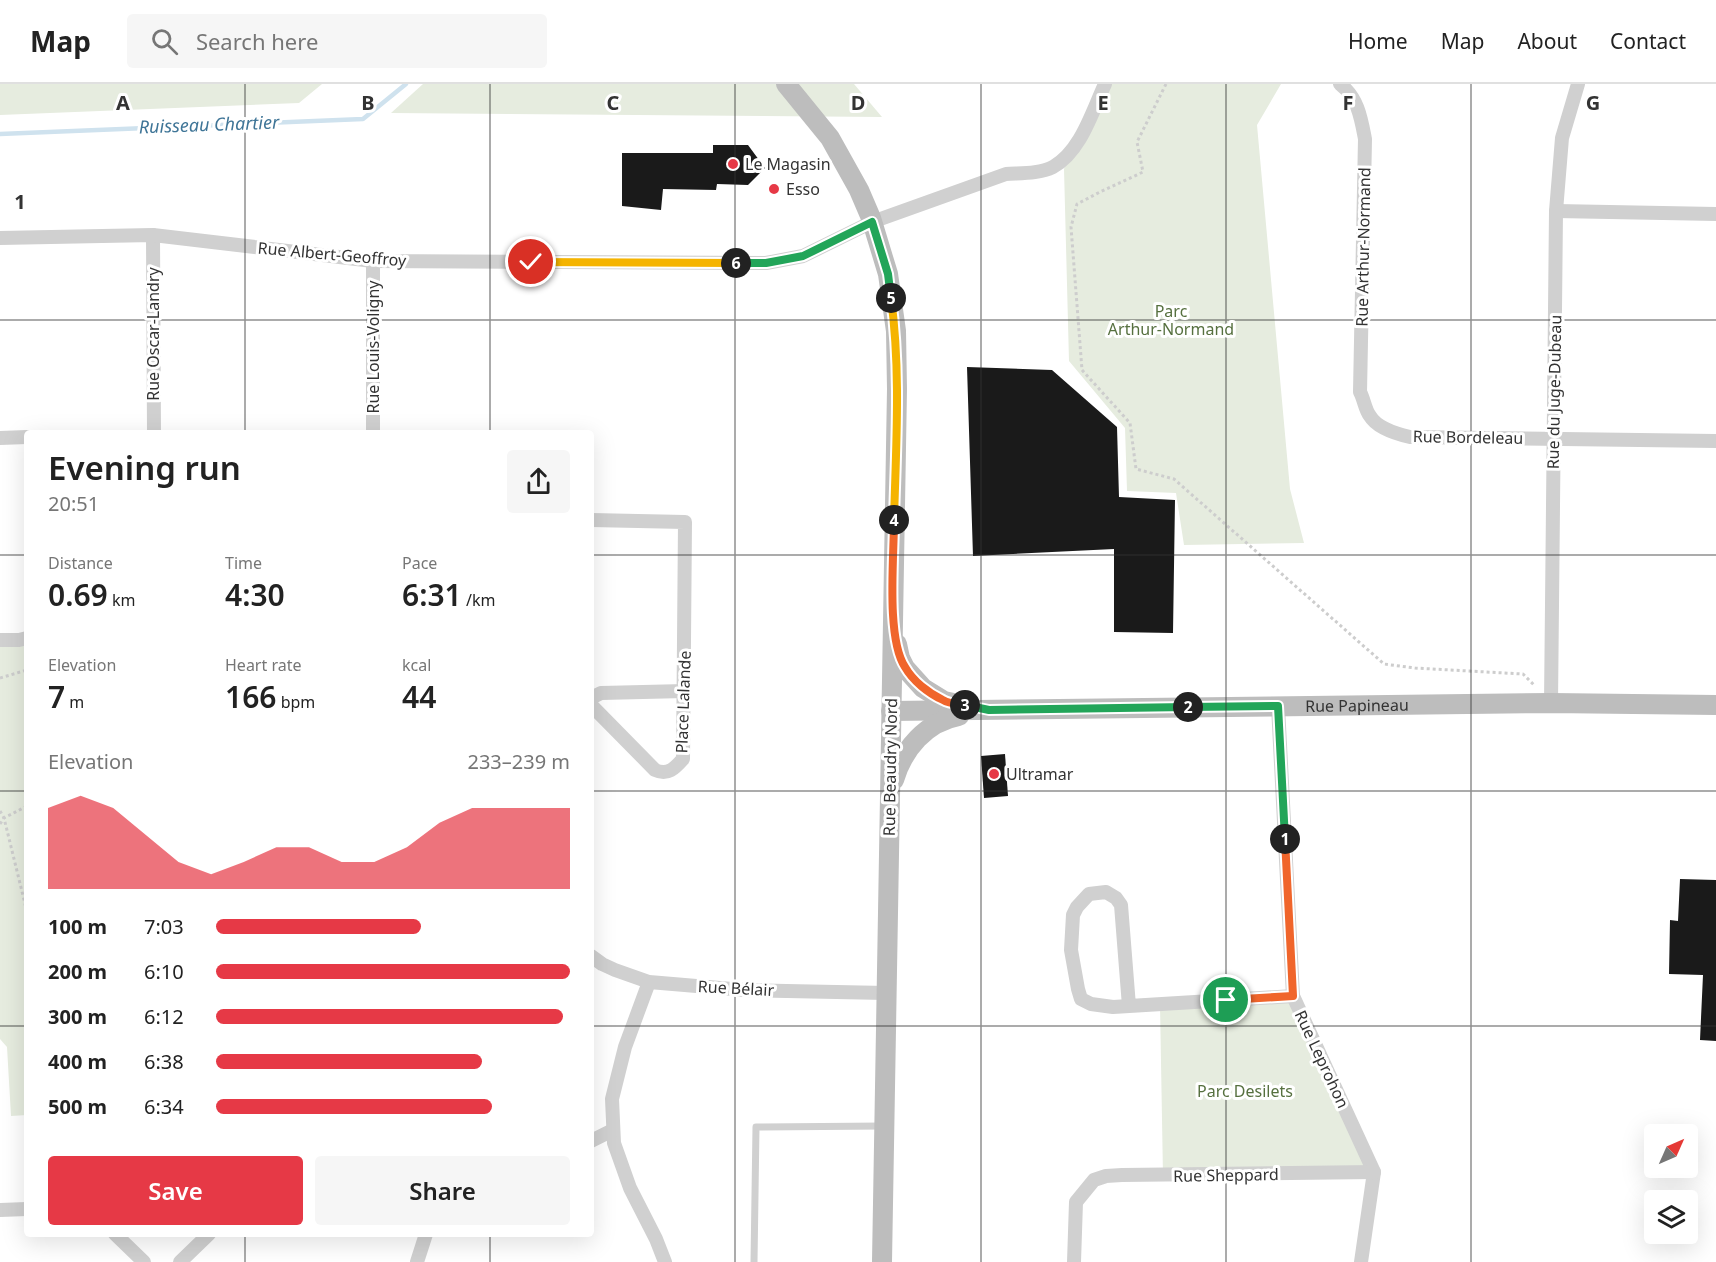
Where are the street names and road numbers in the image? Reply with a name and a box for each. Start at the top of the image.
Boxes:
street label: Rue Arthur-Normand [1351,167,1375,327]
street label: Rue Albert-Geoffroy [257,237,408,272]
street label: Rue Oscar-Landry [142,266,164,401]
street label: Rue Louis-Voligny [362,280,384,414]
street label: Rue du Juge-Dubeau [1542,315,1566,469]
street label: Rue Bordeleau [1413,425,1523,449]
street label: Place Lalande [670,650,696,754]
street label: Rue Papineau [1305,694,1409,717]
street label: Rue Beaudry Nord [878,698,902,836]
street label: Rue Bélair [697,975,775,1001]
street label: Rue Leprohon [1290,1006,1354,1112]
street label: Rue Sheppard [1173,1163,1279,1187]

